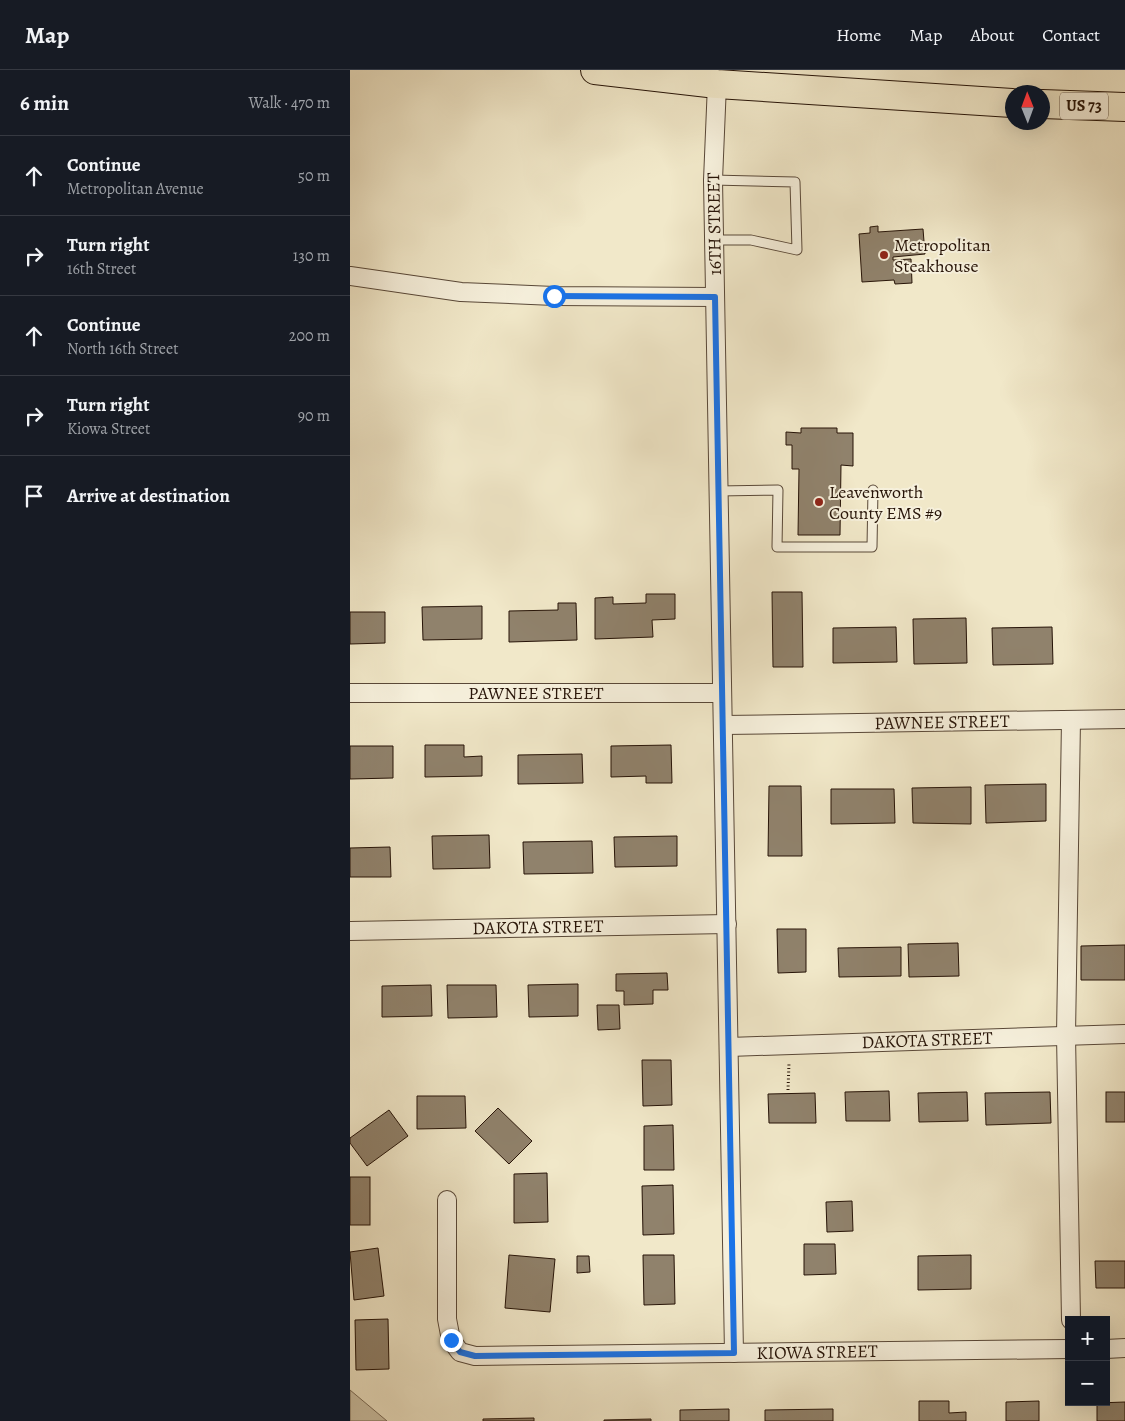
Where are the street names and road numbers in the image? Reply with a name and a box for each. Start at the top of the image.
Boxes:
road number: US 73 [1060,92,1108,120]
street label: 16TH STREET [701,172,727,276]
street label: PAWNEE STREET [468,681,604,705]
street label: PAWNEE STREET [874,709,1010,735]
street label: DAKOTA STREET [472,914,604,940]
street label: DAKOTA STREET [861,1026,993,1054]
street label: KIOWA STREET [756,1339,878,1365]

